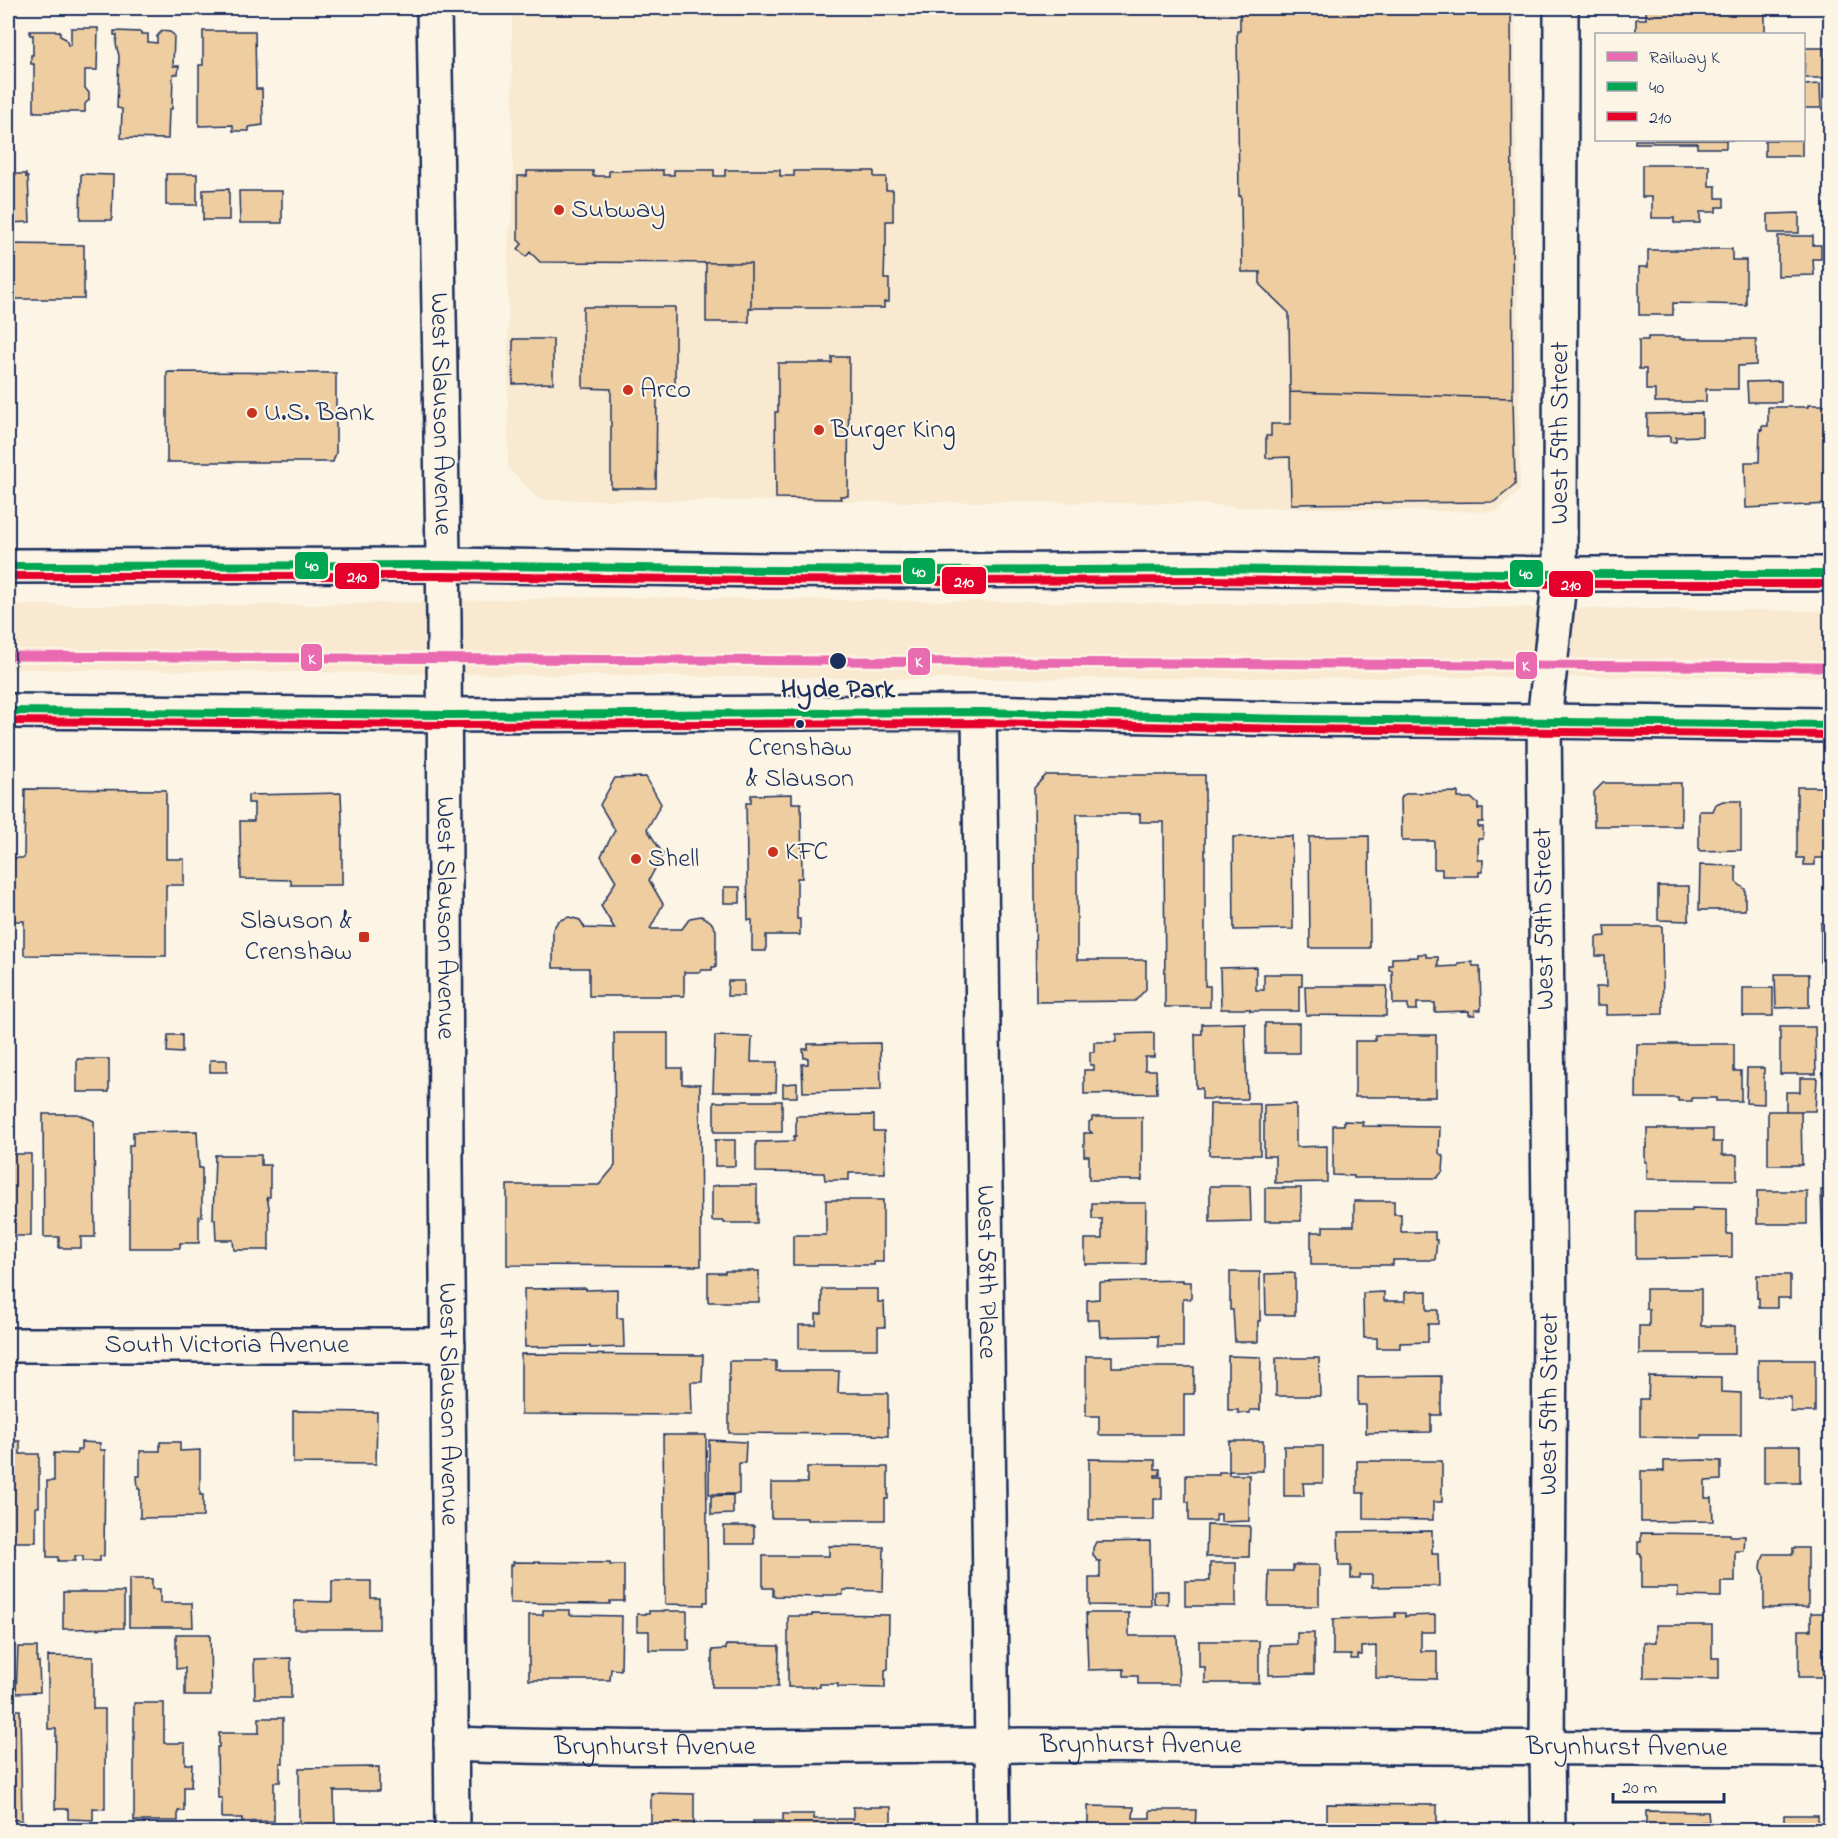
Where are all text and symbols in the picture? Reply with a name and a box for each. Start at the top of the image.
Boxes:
legend [1595,33,1805,141]
text: Railway K [1649,46,1720,72]
text: 40 [1649,76,1664,102]
text: 210 [1649,106,1672,132]
place label: Subway [571,191,665,230]
marker: Subway [552,203,566,217]
street label: West Slauson Avenue [419,292,462,537]
street label: West 59th Street [1541,341,1580,524]
place label: Arco [640,371,691,410]
marker: Arco [621,383,635,397]
place label: U.S. Bank [264,394,374,433]
marker: U.S. Bank [245,406,259,420]
place label: Burger King [830,411,956,450]
marker: Burger King [812,423,826,437]
line badge: 40 [294,551,329,580]
text: 40 [304,555,319,579]
line badge: 40 [902,557,936,585]
line badge: 40 [1509,559,1544,588]
text: 40 [911,561,926,585]
line badge: 210 [334,562,380,590]
text: 40 [1518,563,1533,587]
text: 210 [346,566,367,590]
line badge: 210 [941,566,987,595]
line badge: 210 [1548,570,1594,598]
text: 210 [953,571,974,595]
text: 210 [1560,574,1581,598]
line badge: K [300,643,323,672]
line badge: K [907,647,931,676]
text: K [308,648,317,672]
marker: Hyde Park [828,651,848,671]
text: K [915,651,924,675]
line badge: K [1515,651,1538,680]
text: K [1522,655,1531,679]
place label: Hyde Park [781,671,896,710]
marker: Crenshaw & Slauson [794,718,806,730]
place label: Crenshaw & Slauson [746,730,854,799]
street label: West Slauson Avenue [425,796,465,1040]
street label: West 59th Street [1524,827,1566,1011]
place label: KFC [785,833,828,872]
place label: Shell [648,840,699,879]
marker: KFC [766,845,780,859]
marker: Shell [629,852,643,866]
place label: Slauson & Crenshaw [240,902,352,972]
marker: Slauson & Crenshaw [357,930,371,944]
street label: West 58th Place [965,1185,1007,1360]
street label: West Slauson Avenue [428,1282,469,1527]
street label: West 59th Street [1529,1312,1570,1496]
street label: South Victoria Avenue [105,1326,350,1365]
street label: Brynhurst Avenue [1039,1726,1243,1765]
street label: Brynhurst Avenue [553,1727,757,1767]
street label: Brynhurst Avenue [1525,1727,1729,1768]
scale bar [1613,1766,1724,1804]
text: 20 m [1622,1776,1657,1802]

